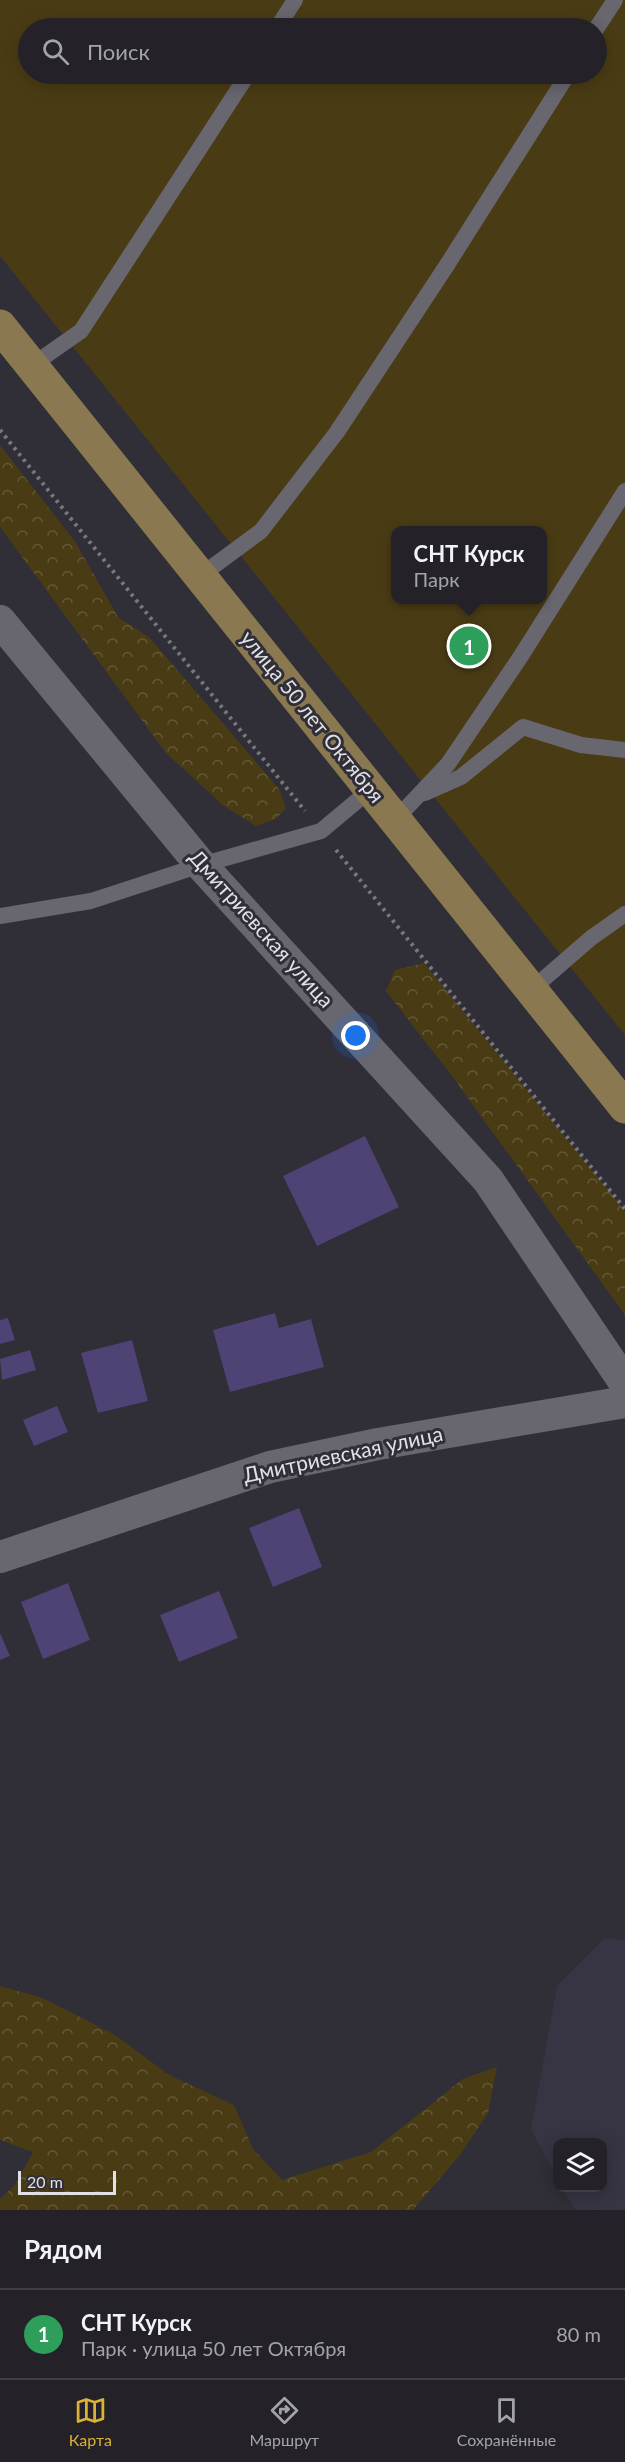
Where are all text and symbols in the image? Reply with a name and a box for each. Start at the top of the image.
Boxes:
search box [18,18,607,84]
icon: search [39,35,72,68]
text: Поиск [87,38,150,65]
popup [391,526,547,604]
text: СНТ Курск [414,540,524,567]
text: Парк [414,567,460,591]
pin: 1 [450,624,488,668]
street label: улица 50 лет Октября [236,625,390,807]
street label: Дмитриевская улица [185,844,340,1012]
your location [341,1021,370,1050]
street label: Дмитриевская улица [241,1420,445,1487]
map controls [553,2138,607,2192]
button: layers [553,2138,607,2192]
scale bar [18,2168,116,2196]
text: 20 m [27,2172,63,2191]
text: Рядом [24,2233,102,2265]
text: СНТ Курск [81,2309,192,2336]
text: 1 [38,2322,49,2346]
text: 80 m [556,2322,601,2346]
text: Парк · улица 50 лет Октября [81,2336,346,2360]
tab: Карта [69,2394,112,2449]
tab: Маршрут [249,2394,319,2449]
tab: Сохранённые [457,2394,556,2449]

